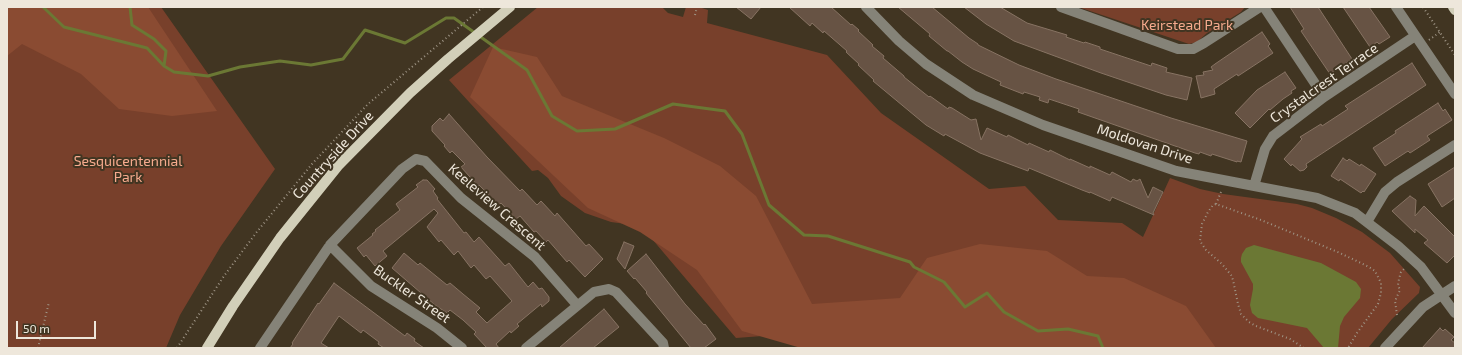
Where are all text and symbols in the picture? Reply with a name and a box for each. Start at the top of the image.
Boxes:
park label: Keirstead Park [1141,17,1233,33]
street label: Crystalcrest Terrace [1267,39,1381,127]
street label: Countryside Drive [289,107,377,203]
street label: Moldovan Drive [1095,121,1195,167]
park label: Sesquicentennial Park [74,153,182,186]
street label: Keeleview Crescent [445,160,549,254]
street label: Buckler Street [370,261,454,327]
scale bar [18,313,98,339]
text: 50 m [23,321,50,335]

